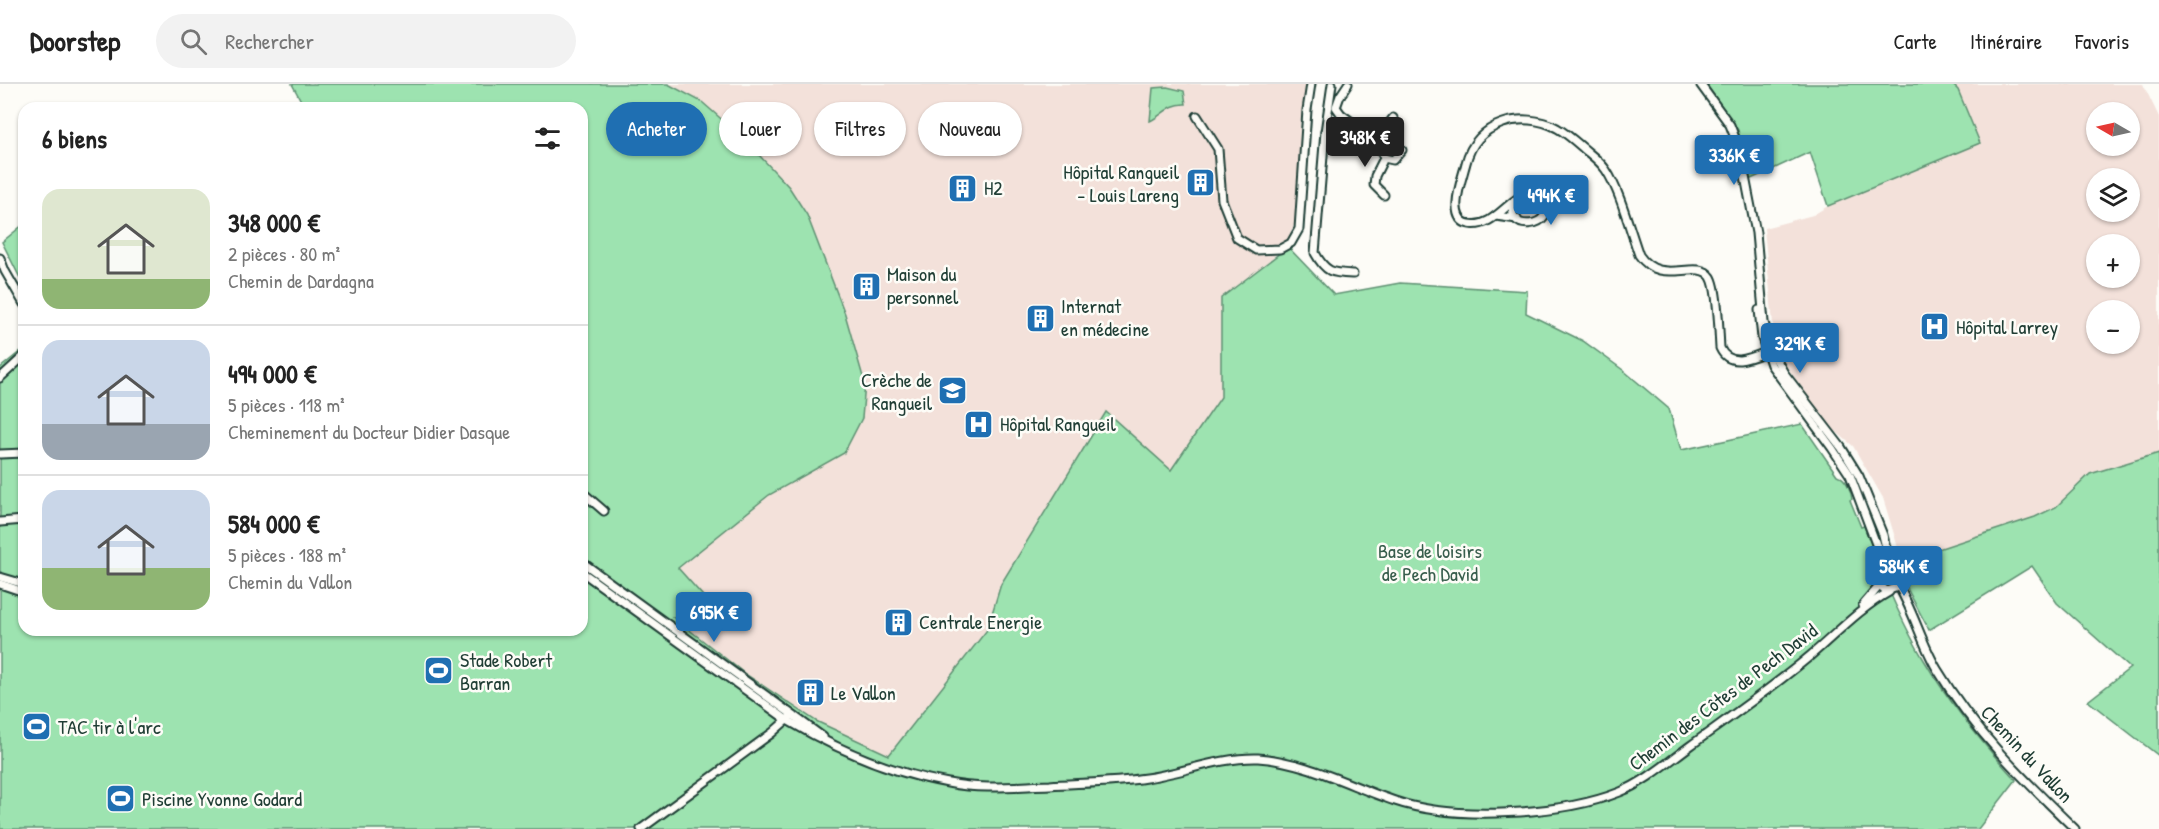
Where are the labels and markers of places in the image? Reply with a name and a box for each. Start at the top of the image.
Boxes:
pin: 348K € [1316,117,1414,168]
pin: 336K € [1685,135,1783,186]
place label: Hôpital Rangueil - Louis Lareng [1063,158,1180,208]
building icon: Hôpital Rangueil - Louis Lareng [1184,167,1216,199]
building icon: H2 [947,172,979,204]
place label: H2 [984,174,1003,201]
pin: 494K € [1502,175,1600,226]
place label: Maison du personnel [887,260,959,310]
building icon: Maison du personnel [850,270,882,302]
place label: Internat en médecine [1061,292,1149,342]
building icon: Internat en médecine [1024,302,1056,334]
hospital icon: Hôpital Larrey [1919,311,1951,343]
place label: Hôpital Larrey [1956,313,2058,340]
pin: 329K € [1751,323,1849,374]
place label: Crèche de Rangueil [861,366,933,416]
school or university icon: Crèche de Rangueil [937,375,969,407]
hospital icon: Hôpital Rangueil [963,408,995,440]
place label: Hôpital Rangueil [1000,410,1116,437]
pin: 584K € [1855,546,1953,597]
pin: 695K € [665,592,763,643]
building icon: Centrale Energie [882,606,914,638]
place label: Centrale Energie [919,608,1042,635]
place label: Stade Robert Barran [460,646,553,696]
sports icon: Stade Robert Barran [423,655,455,687]
building icon: Le Vallon [794,677,826,709]
place label: Le Vallon [831,679,896,706]
sports icon: TAC tir à l'arc [21,711,53,743]
place label: TAC tir à l'arc [58,713,161,740]
sports icon: Piscine Yvonne Godard [105,783,137,815]
place label: Piscine Yvonne Godard [142,785,302,812]

